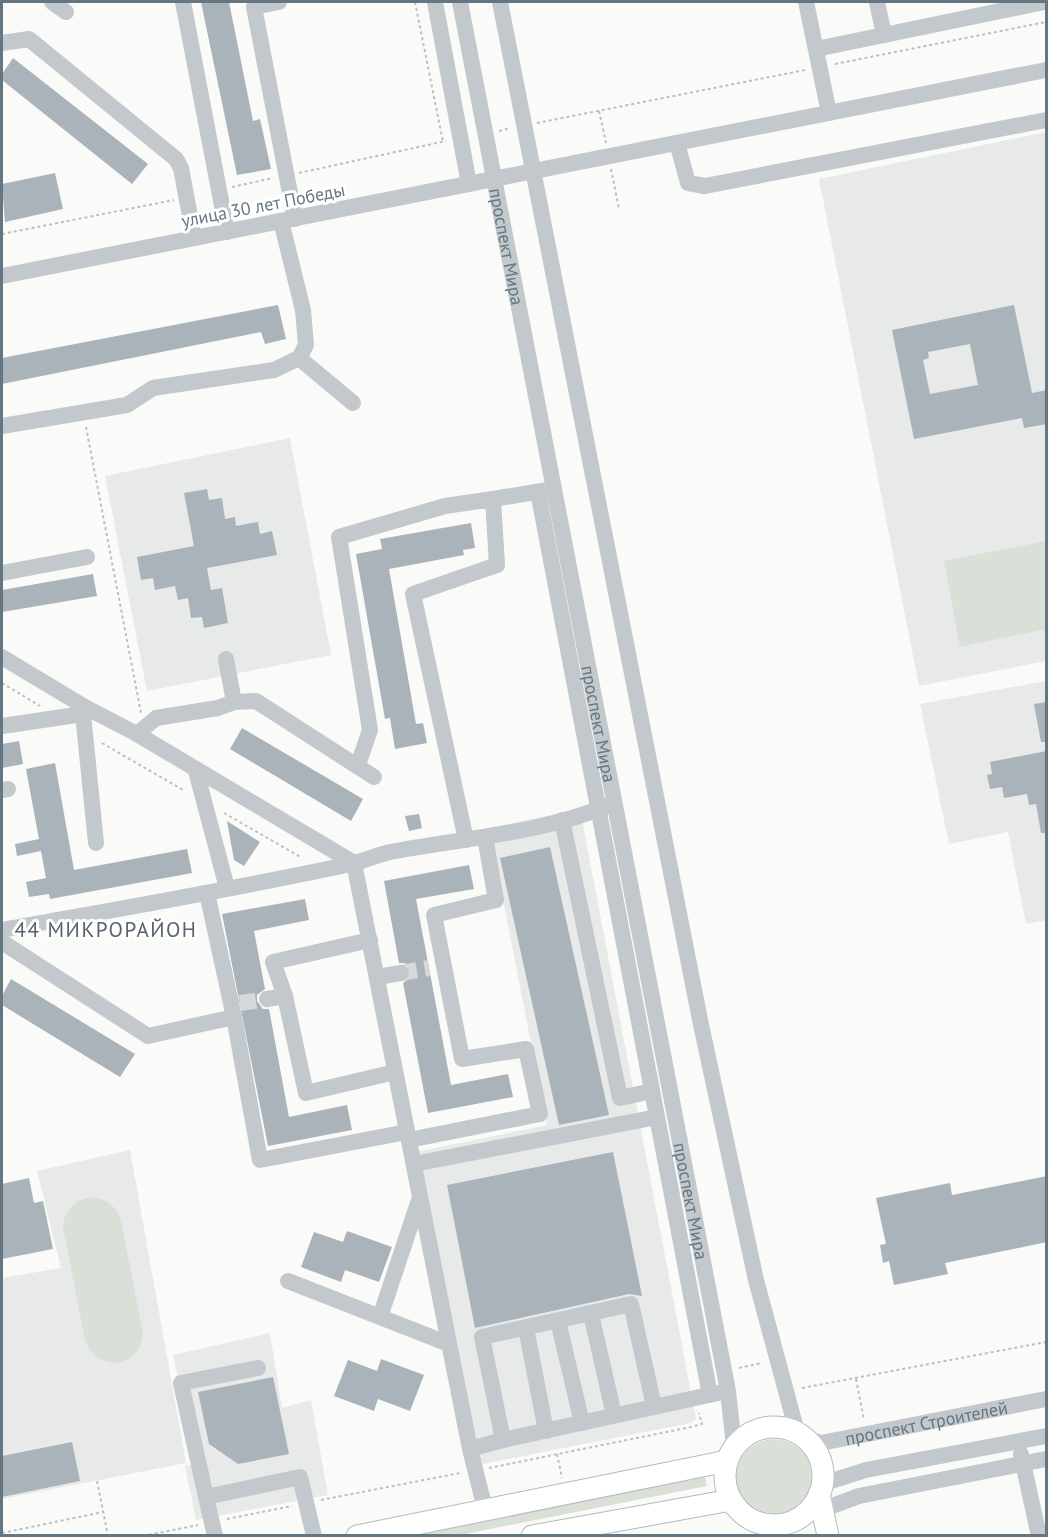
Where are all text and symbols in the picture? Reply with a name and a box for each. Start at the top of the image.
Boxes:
street label: улица 30 лет Победы [179,178,347,232]
street label: проспект Мира [485,186,530,307]
street label: проспект Мира [577,663,622,784]
district label: 44 МИКРОРАЙОН [15,916,197,943]
street label: проспект Мира [669,1140,714,1261]
street label: проспект Строителей [843,1395,1009,1450]

